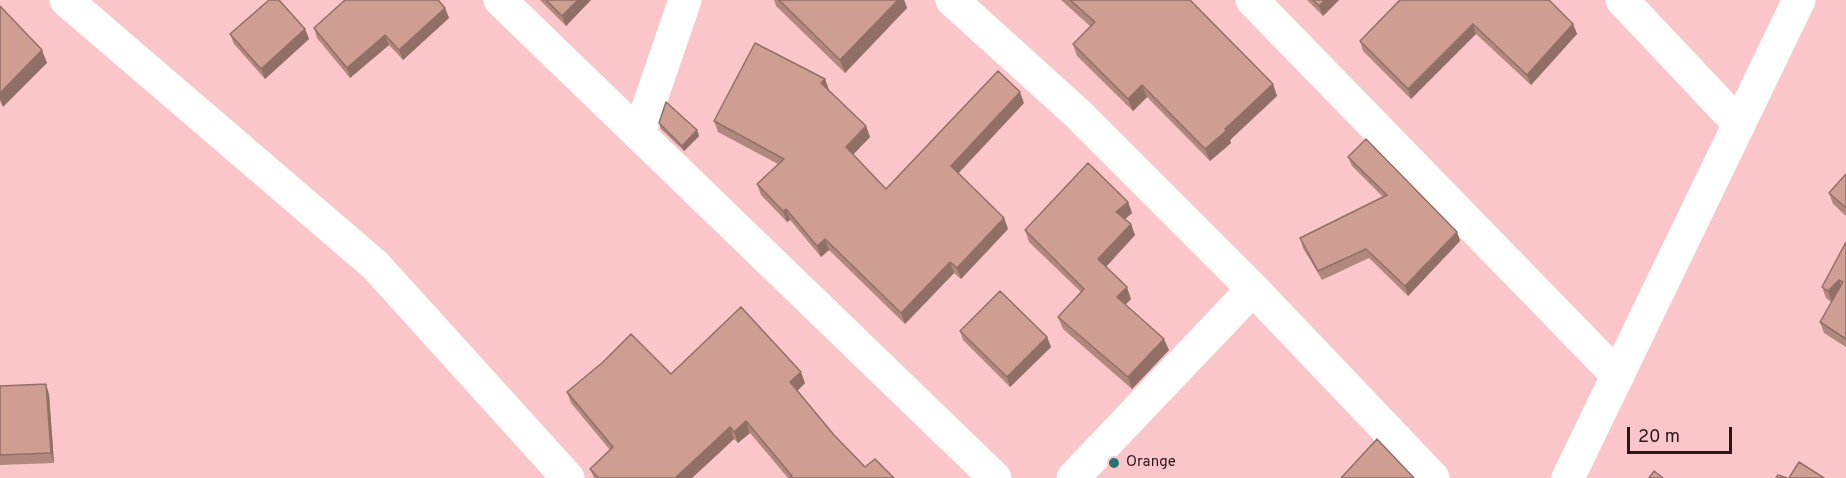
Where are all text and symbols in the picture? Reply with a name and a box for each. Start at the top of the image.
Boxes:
scale bar [1630,415,1735,453]
text: 20 m [1638,426,1680,449]
place label: Orange [1126,454,1176,472]
marker: Orange [1107,456,1121,470]

